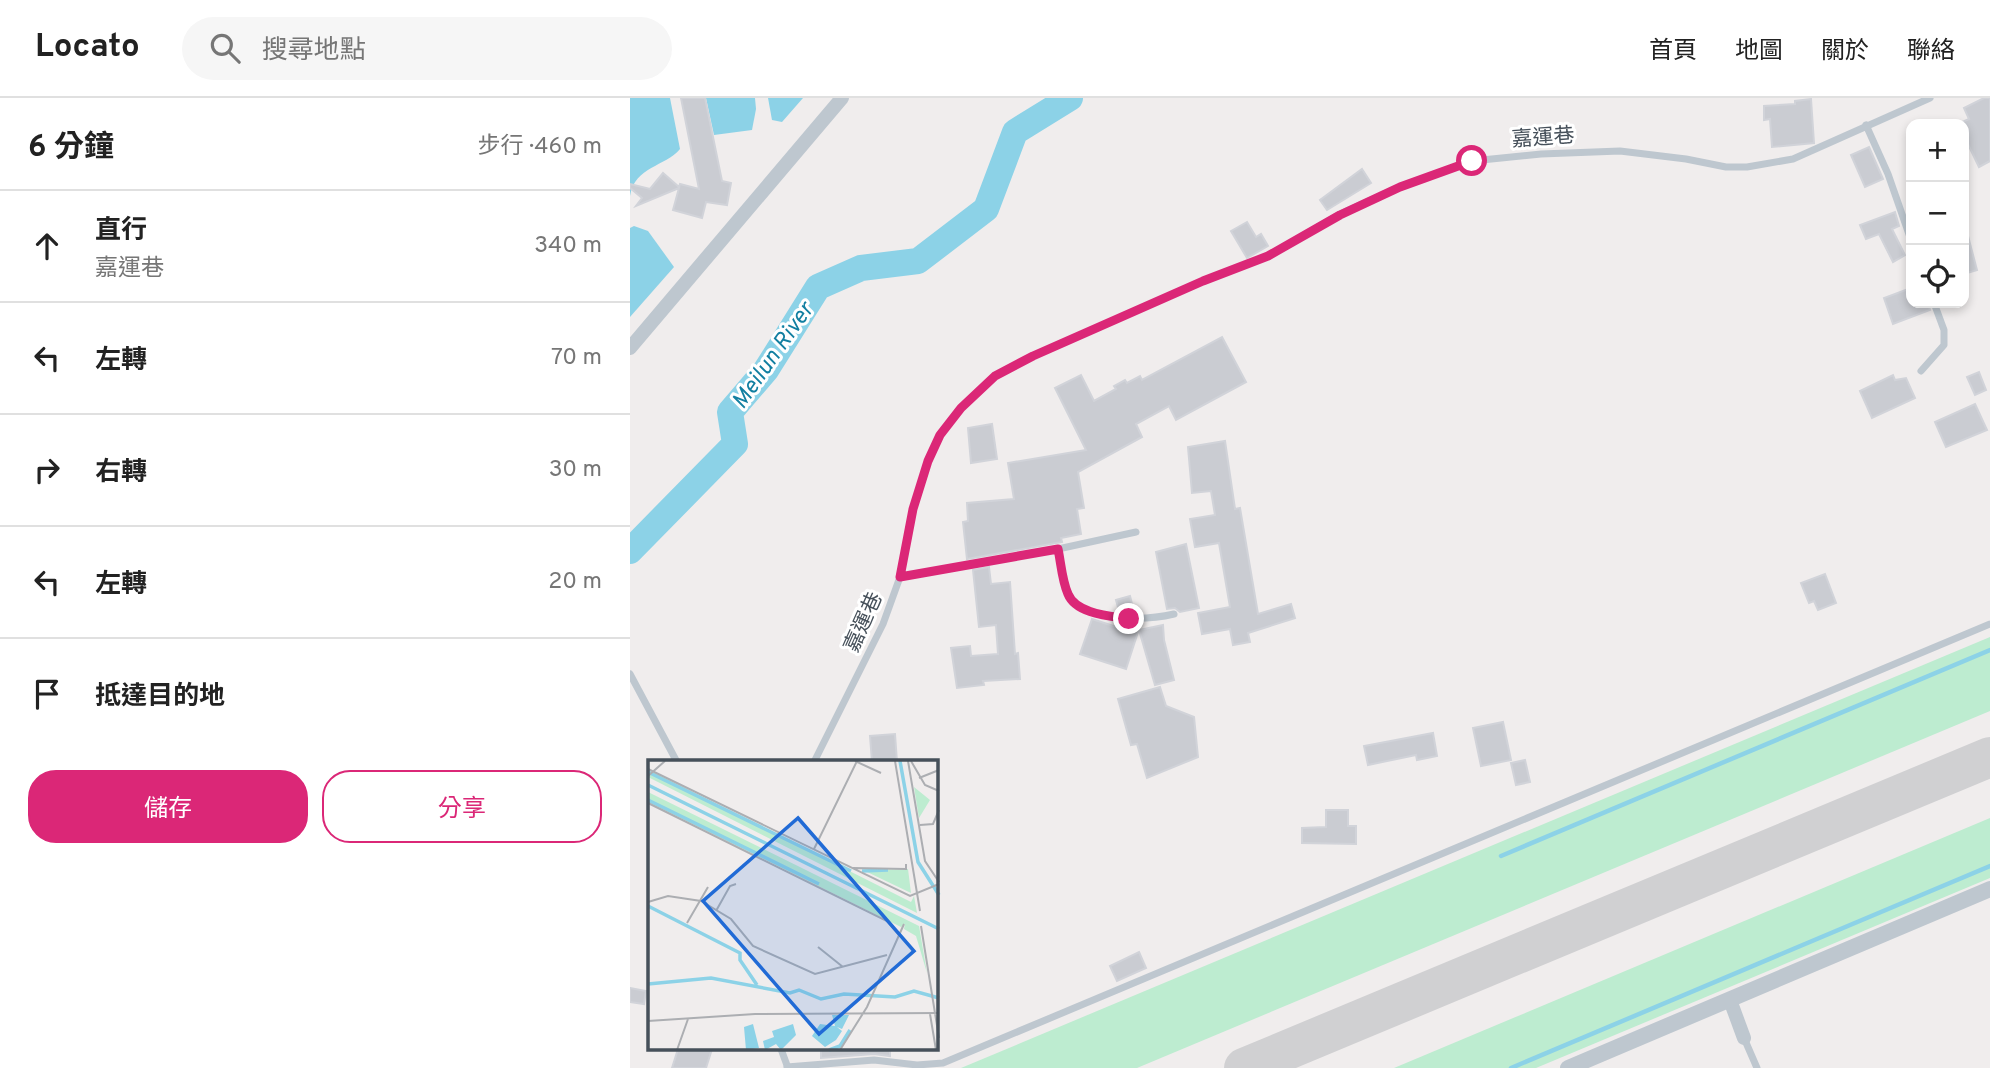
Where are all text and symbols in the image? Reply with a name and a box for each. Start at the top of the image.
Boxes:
search box [182,17,672,80]
text: Locato [35,27,140,69]
icon: search [206,29,244,67]
text: 搜尋地點 [262,35,366,68]
text: 首頁 [1649,37,1697,67]
text: 地圖 [1735,37,1783,67]
text: 關於 [1821,37,1869,67]
text: 聯絡 [1907,37,1955,67]
map controls [1906,119,1969,308]
button: + [1906,119,1969,182]
street label: 嘉運巷 [1511,123,1575,154]
text: 6 分鐘 [28,130,114,167]
text: 步行 · 460 m [478,133,602,162]
route start [1456,145,1487,176]
button: − [1906,182,1969,245]
text: 直行 [95,215,147,248]
icon: ahead [28,227,66,265]
text: 340 m [534,232,602,261]
button: locate [1906,245,1969,308]
text: 嘉運巷 [95,255,164,284]
water label: Meilun River [727,296,823,415]
icon: left [28,339,66,377]
text: 70 m [551,344,602,373]
text: 左轉 [95,345,147,378]
icon: right [28,451,66,489]
text: 30 m [549,456,602,485]
text: 右轉 [95,457,147,490]
icon: left [28,563,66,601]
text: 20 m [548,568,602,597]
text: 左轉 [95,569,147,602]
street label: 嘉運巷 [839,588,890,657]
route end [1113,603,1144,634]
icon: arrive [28,675,66,713]
text: 抵達目的地 [95,681,225,714]
inset map [648,760,938,1051]
button: 儲存 [28,770,308,843]
button: 分享 [322,770,602,843]

